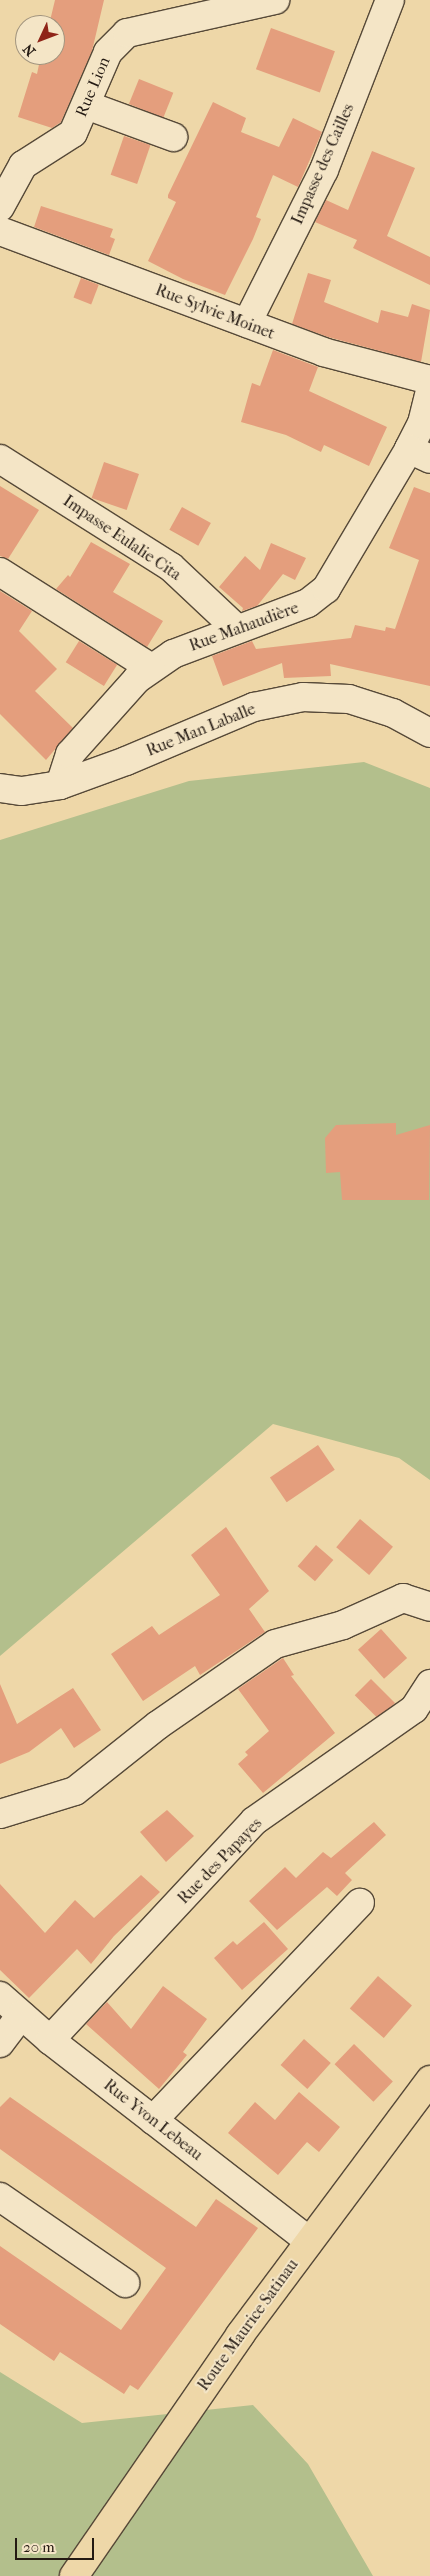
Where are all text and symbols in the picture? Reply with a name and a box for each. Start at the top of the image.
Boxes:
north arrow [15,15,65,65]
text: N [20,40,39,60]
street label: Rue Lion [72,54,114,120]
street label: Impasse des Cailles [288,101,358,227]
street label: Rue Sylvie Moinet [153,280,277,344]
street label: Impasse Eulalie Cita [59,491,185,585]
street label: Rue Mahaudière [187,598,301,656]
street label: Rue Man Laballe [144,699,258,761]
street label: Rue des Papayes [174,1814,266,1908]
street label: Rue Yvon Lebeau [100,2075,206,2165]
street label: Route Maurice Satinau [194,2255,302,2395]
scale bar [18,2528,96,2560]
text: 20 m [23,2538,55,2556]

